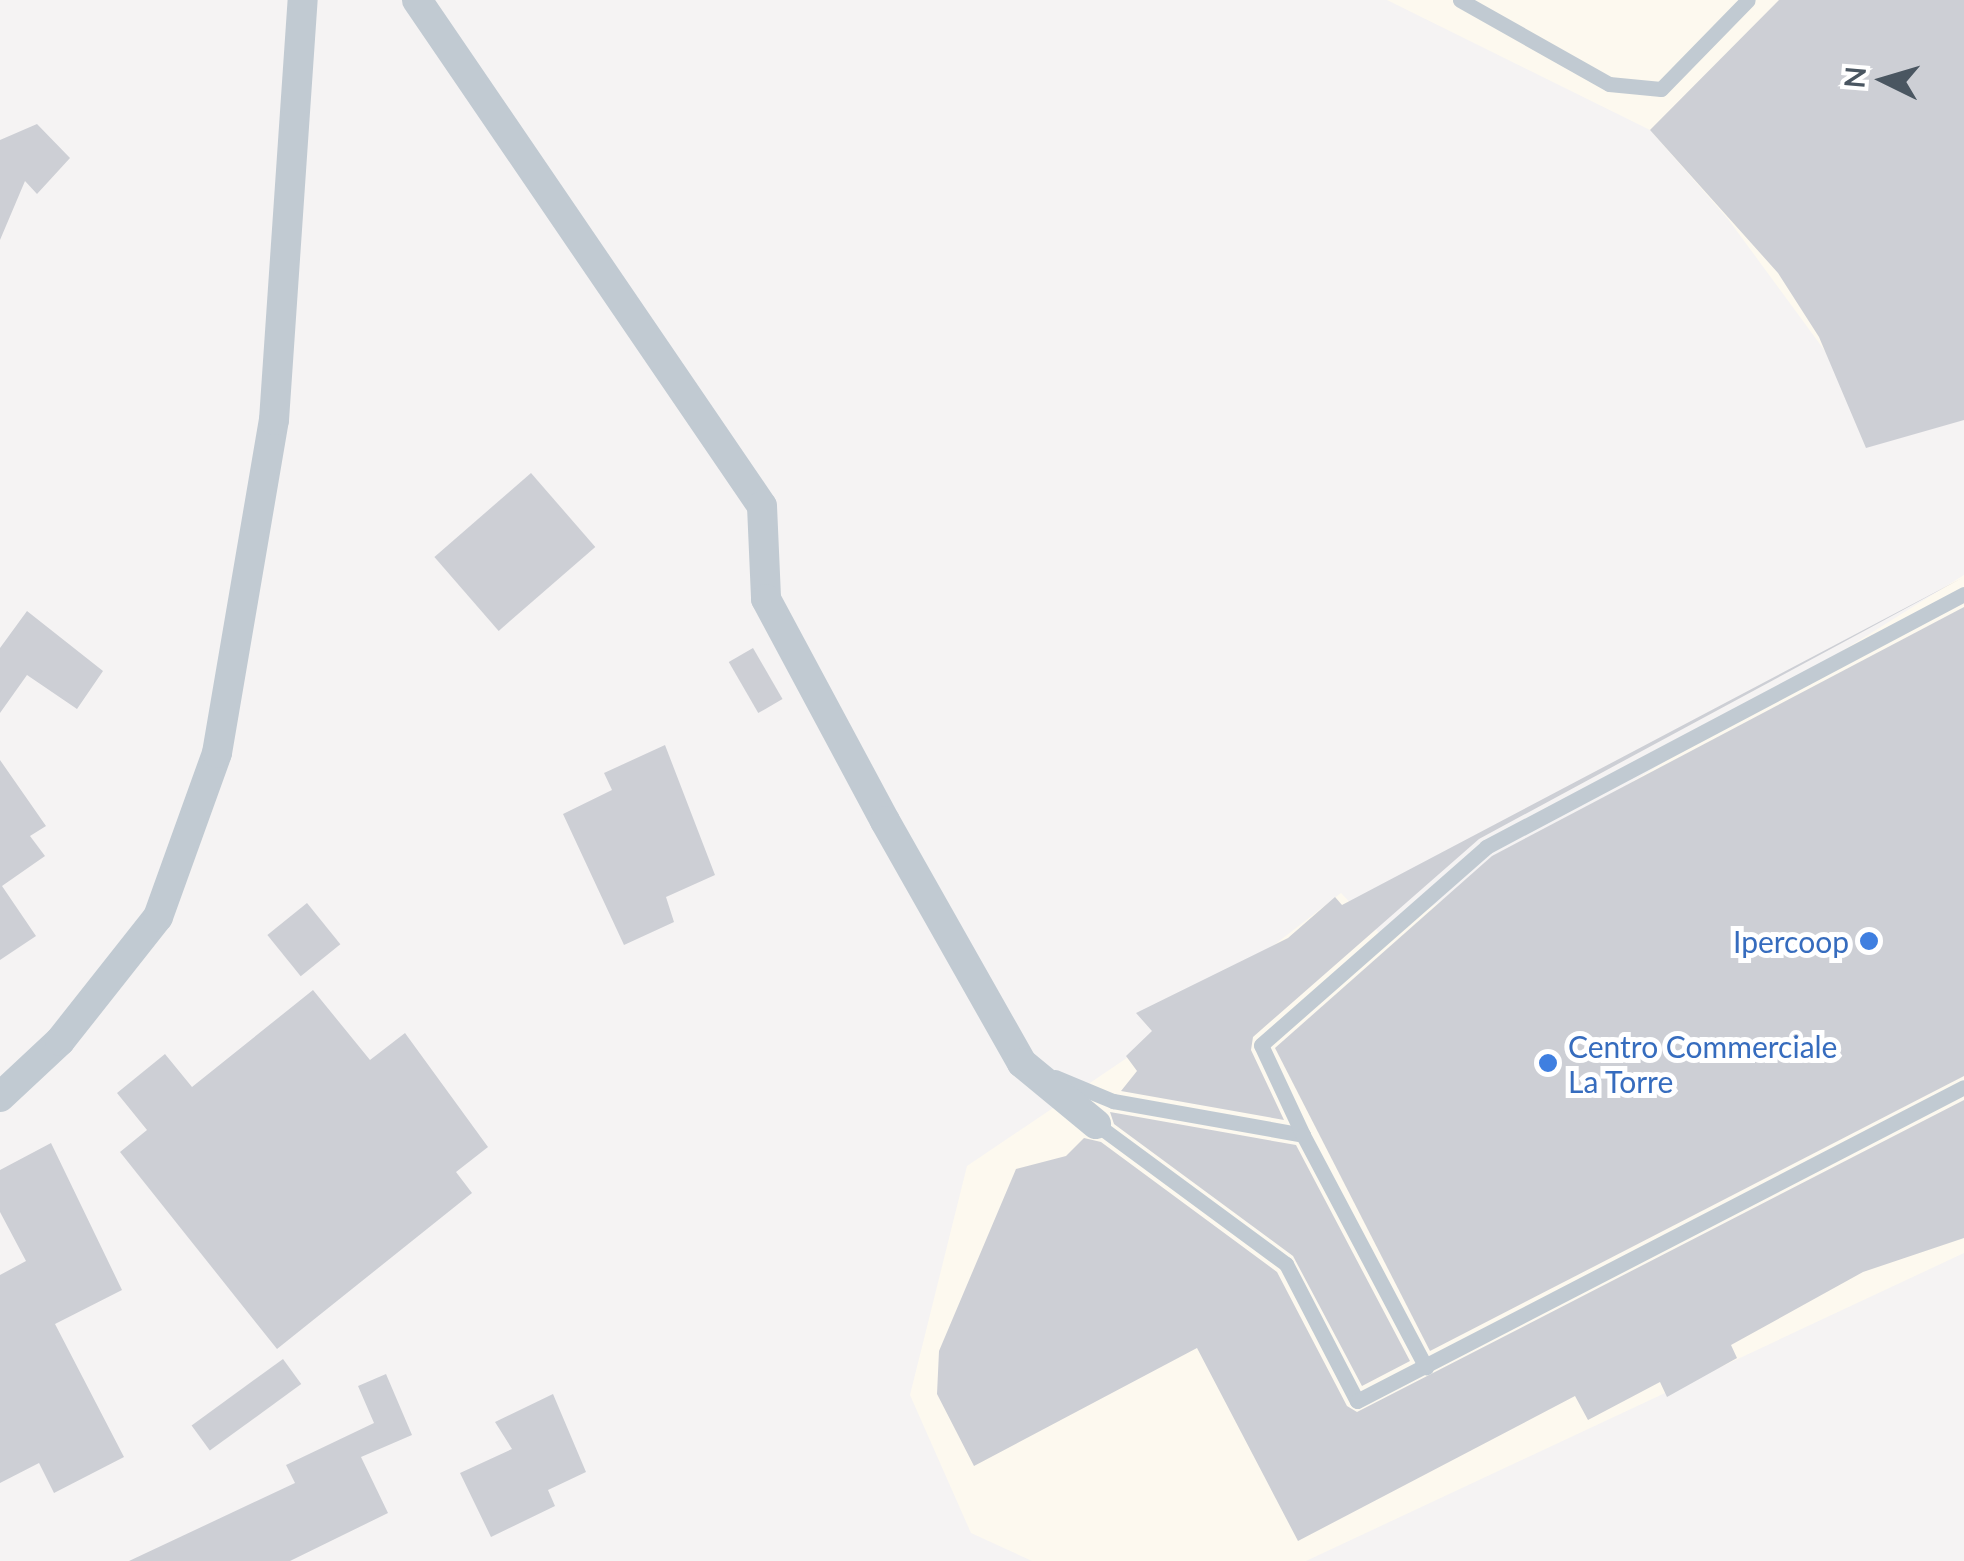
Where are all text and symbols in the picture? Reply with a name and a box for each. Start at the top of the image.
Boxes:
north arrow [1834,30,1934,130]
text: N [1836,65,1872,90]
place label: Ipercoop [1733,923,1849,959]
marker: Ipercoop [1858,930,1880,952]
place label: Centro Commerciale La Torre [1568,1028,1837,1098]
marker: Centro Commerciale La Torre [1537,1052,1559,1074]

